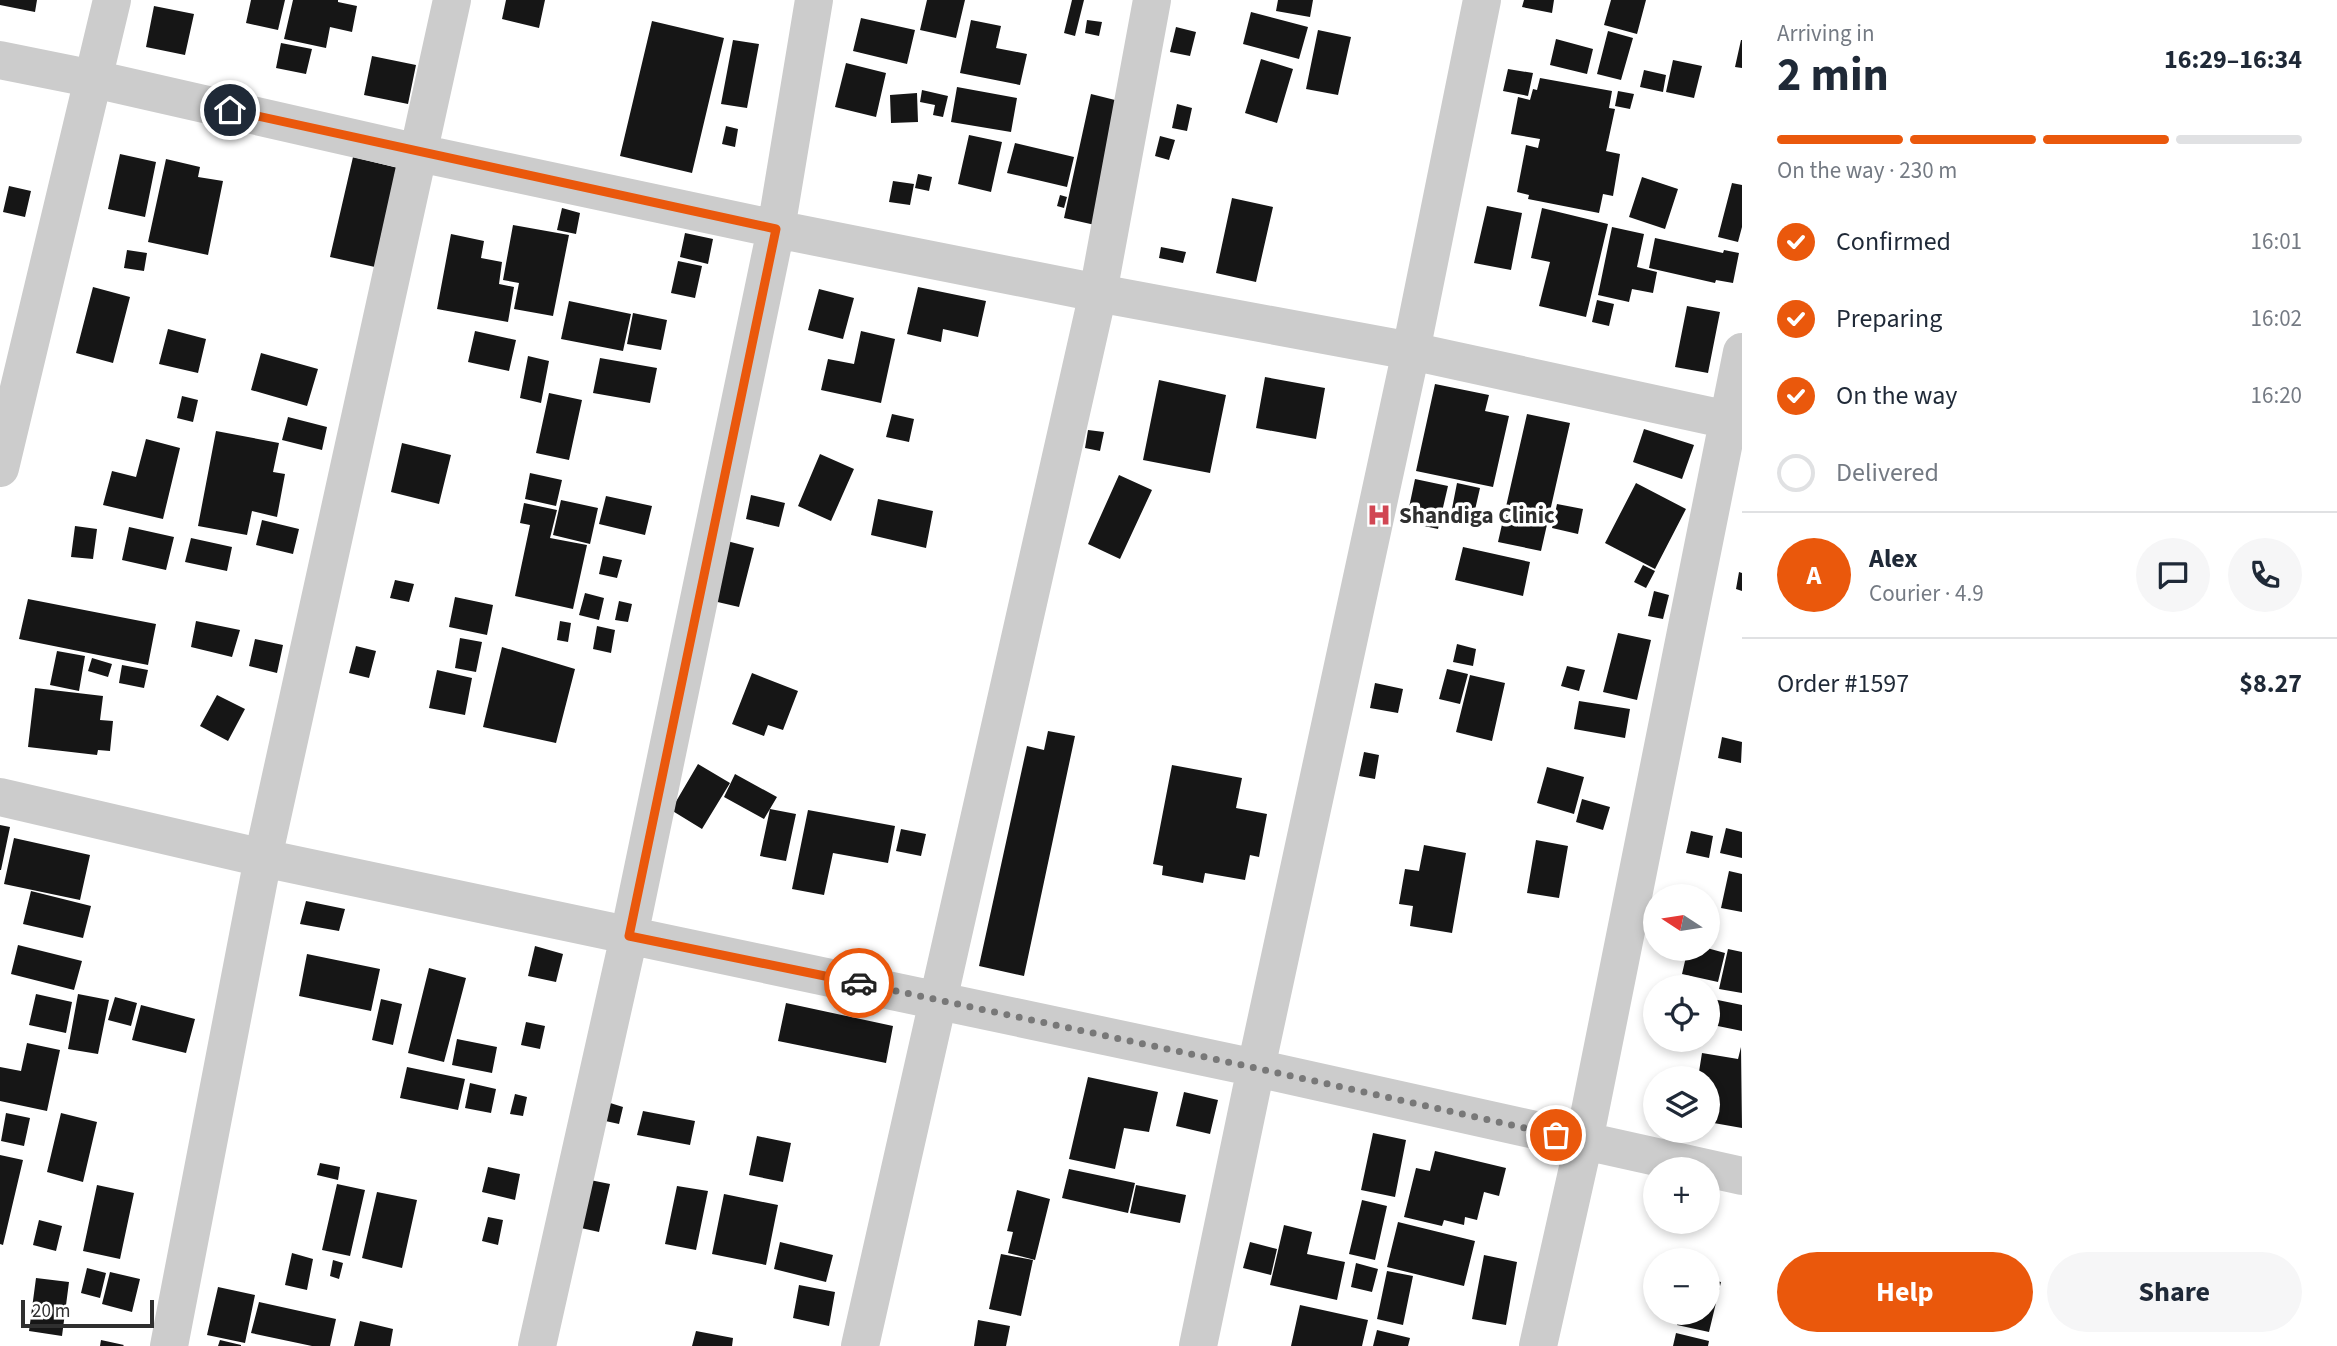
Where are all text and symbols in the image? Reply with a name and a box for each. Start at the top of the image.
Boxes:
text: Arriving in [1777,17,1875,50]
text: 16:29–16:34 [2164,41,2302,78]
text: 2 min [1777,43,1889,108]
pin [200,80,260,140]
icon: home [211,91,249,129]
text: On the way · 230 m [1777,154,1957,187]
icon: check [1777,223,1815,261]
text: Confirmed [1836,223,1951,260]
text: 16:01 [2251,225,2302,258]
icon: check [1777,300,1815,338]
text: Preparing [1836,300,1942,337]
text: 16:02 [2251,302,2302,335]
icon: check [1777,377,1815,415]
text: On the way [1836,377,1957,414]
text: 16:20 [2251,379,2302,412]
text: Delivered [1836,454,1939,491]
place label: Shandiga Clinic [1399,499,1555,532]
hospital icon: Shandiga Clinic [1365,501,1393,529]
button: chat [2136,538,2210,612]
button: phone [2228,538,2302,612]
text: Alex [1869,540,1918,577]
text: A [1807,557,1821,594]
text: Courier · 4.9 [1869,577,1984,610]
text: Order #1597 [1777,665,1909,702]
text: $8.27 [2239,665,2302,702]
north arrow [1643,884,1720,961]
map controls [1643,884,1720,1325]
courier [824,948,894,1018]
icon: car [840,964,878,1002]
button: locate [1643,975,1720,1052]
button: layers [1643,1066,1720,1143]
pin [1526,1105,1586,1165]
icon: bag [1537,1116,1575,1154]
button: + [1643,1157,1720,1234]
button: − [1643,1248,1720,1325]
button: Help [1777,1252,2033,1332]
button: Share [2047,1252,2302,1332]
scale bar [21,1297,154,1329]
text: 20 m [32,1298,70,1325]

